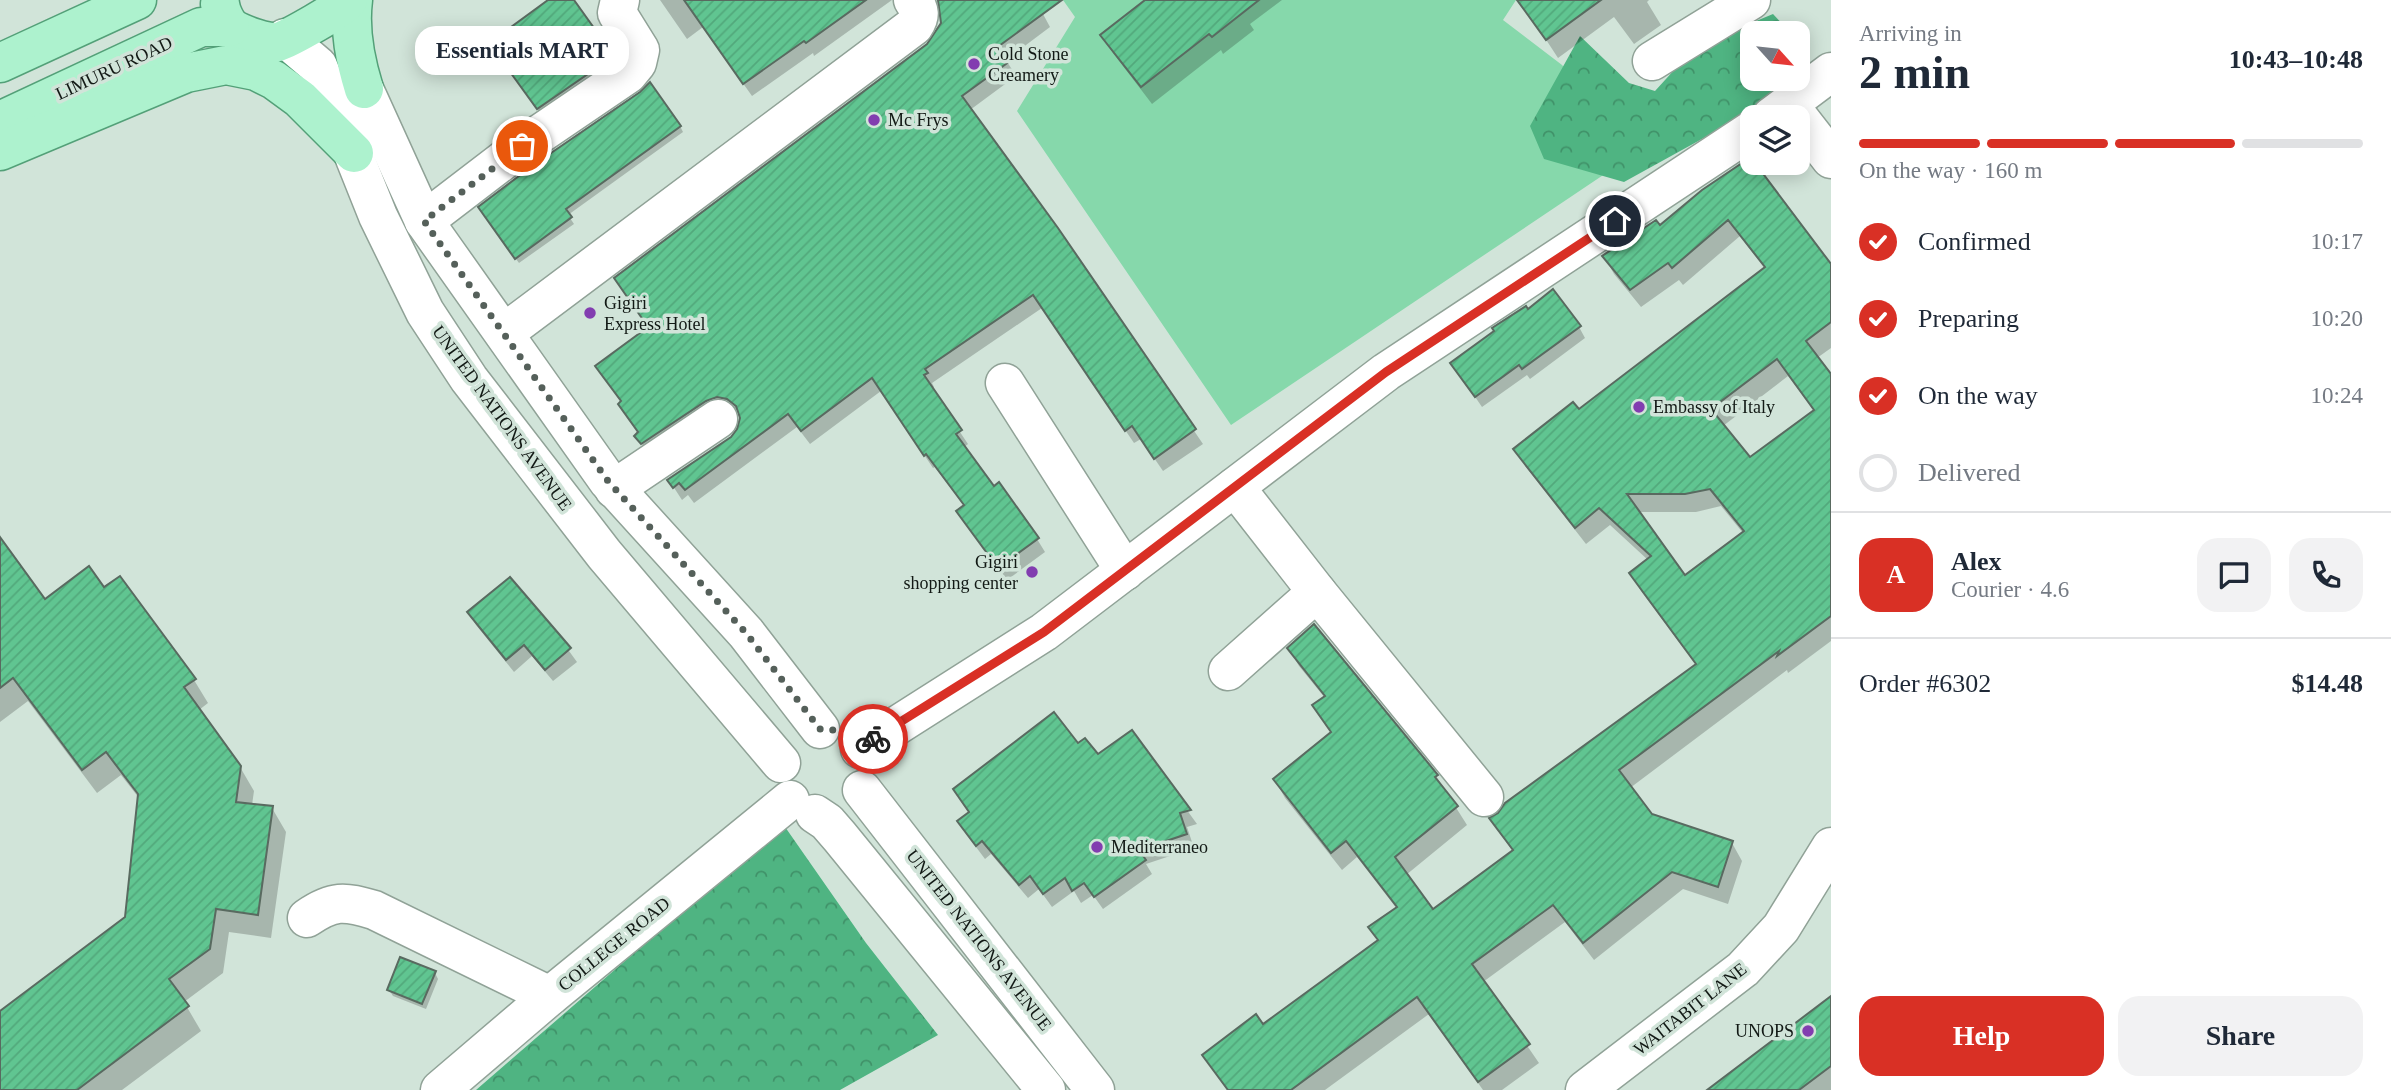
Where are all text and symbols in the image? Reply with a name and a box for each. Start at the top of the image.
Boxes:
north arrow [1740,21,1810,91]
map controls [1740,21,1810,175]
text: Arriving in [1859,21,1962,46]
callout: Essentials MART [415,27,629,76]
street label: LIMURU ROAD [52,32,176,104]
text: Essentials MART [436,38,608,63]
place label: Cold Stone Creamery [988,44,1069,85]
text: 10:43–10:48 [2229,45,2363,74]
text: 2 min [1859,47,1970,98]
marker: Cold Stone Creamery [966,56,982,72]
button: layers [1740,105,1810,175]
place label: Mc Frys [888,110,949,130]
marker: Mc Frys [866,112,882,128]
pin [492,116,552,176]
icon: bag [503,127,541,165]
text: On the way · 160 m [1859,158,2042,183]
pin [1585,191,1645,251]
icon: home [1596,202,1634,240]
icon: check [1859,223,1897,261]
text: Confirmed [1918,227,2031,256]
text: 10:17 [2311,229,2363,254]
place label: Gigiri Express Hotel [604,293,705,334]
icon: check [1859,300,1897,338]
text: Preparing [1918,304,2019,333]
marker: Gigiri Express Hotel [582,305,598,321]
text: 10:20 [2311,306,2363,331]
street label: UNITED NATIONS AVENUE [428,322,576,514]
icon: check [1859,377,1897,415]
text: On the way [1918,381,2038,410]
text: 10:24 [2311,383,2363,408]
place label: Embassy of Italy [1653,397,1775,417]
marker: Embassy of Italy [1631,399,1647,415]
text: Delivered [1918,458,2021,487]
button: chat [2197,538,2271,612]
button: phone [2289,538,2363,612]
text: Alex [1951,547,2002,576]
place label: Gigiri shopping center [904,552,1018,593]
text: A [1887,560,1905,589]
marker: Gigiri shopping center [1024,564,1040,580]
text: Courier · 4.6 [1951,577,2069,602]
text: Order #6302 [1859,669,1991,698]
text: $14.48 [2292,669,2363,698]
courier [838,704,908,774]
icon: bike [854,720,892,758]
place label: Mediterraneo [1111,837,1208,857]
marker: Mediterraneo [1089,839,1105,855]
street label: UNITED NATIONS AVENUE [902,846,1056,1034]
street label: COLLEGE ROAD [554,893,674,995]
street label: WAITABIT LANE [1630,959,1750,1059]
button: Help [1859,996,2104,1076]
button: Share [2118,996,2363,1076]
place label: UNOPS [1735,1021,1794,1041]
marker: UNOPS [1800,1023,1816,1039]

